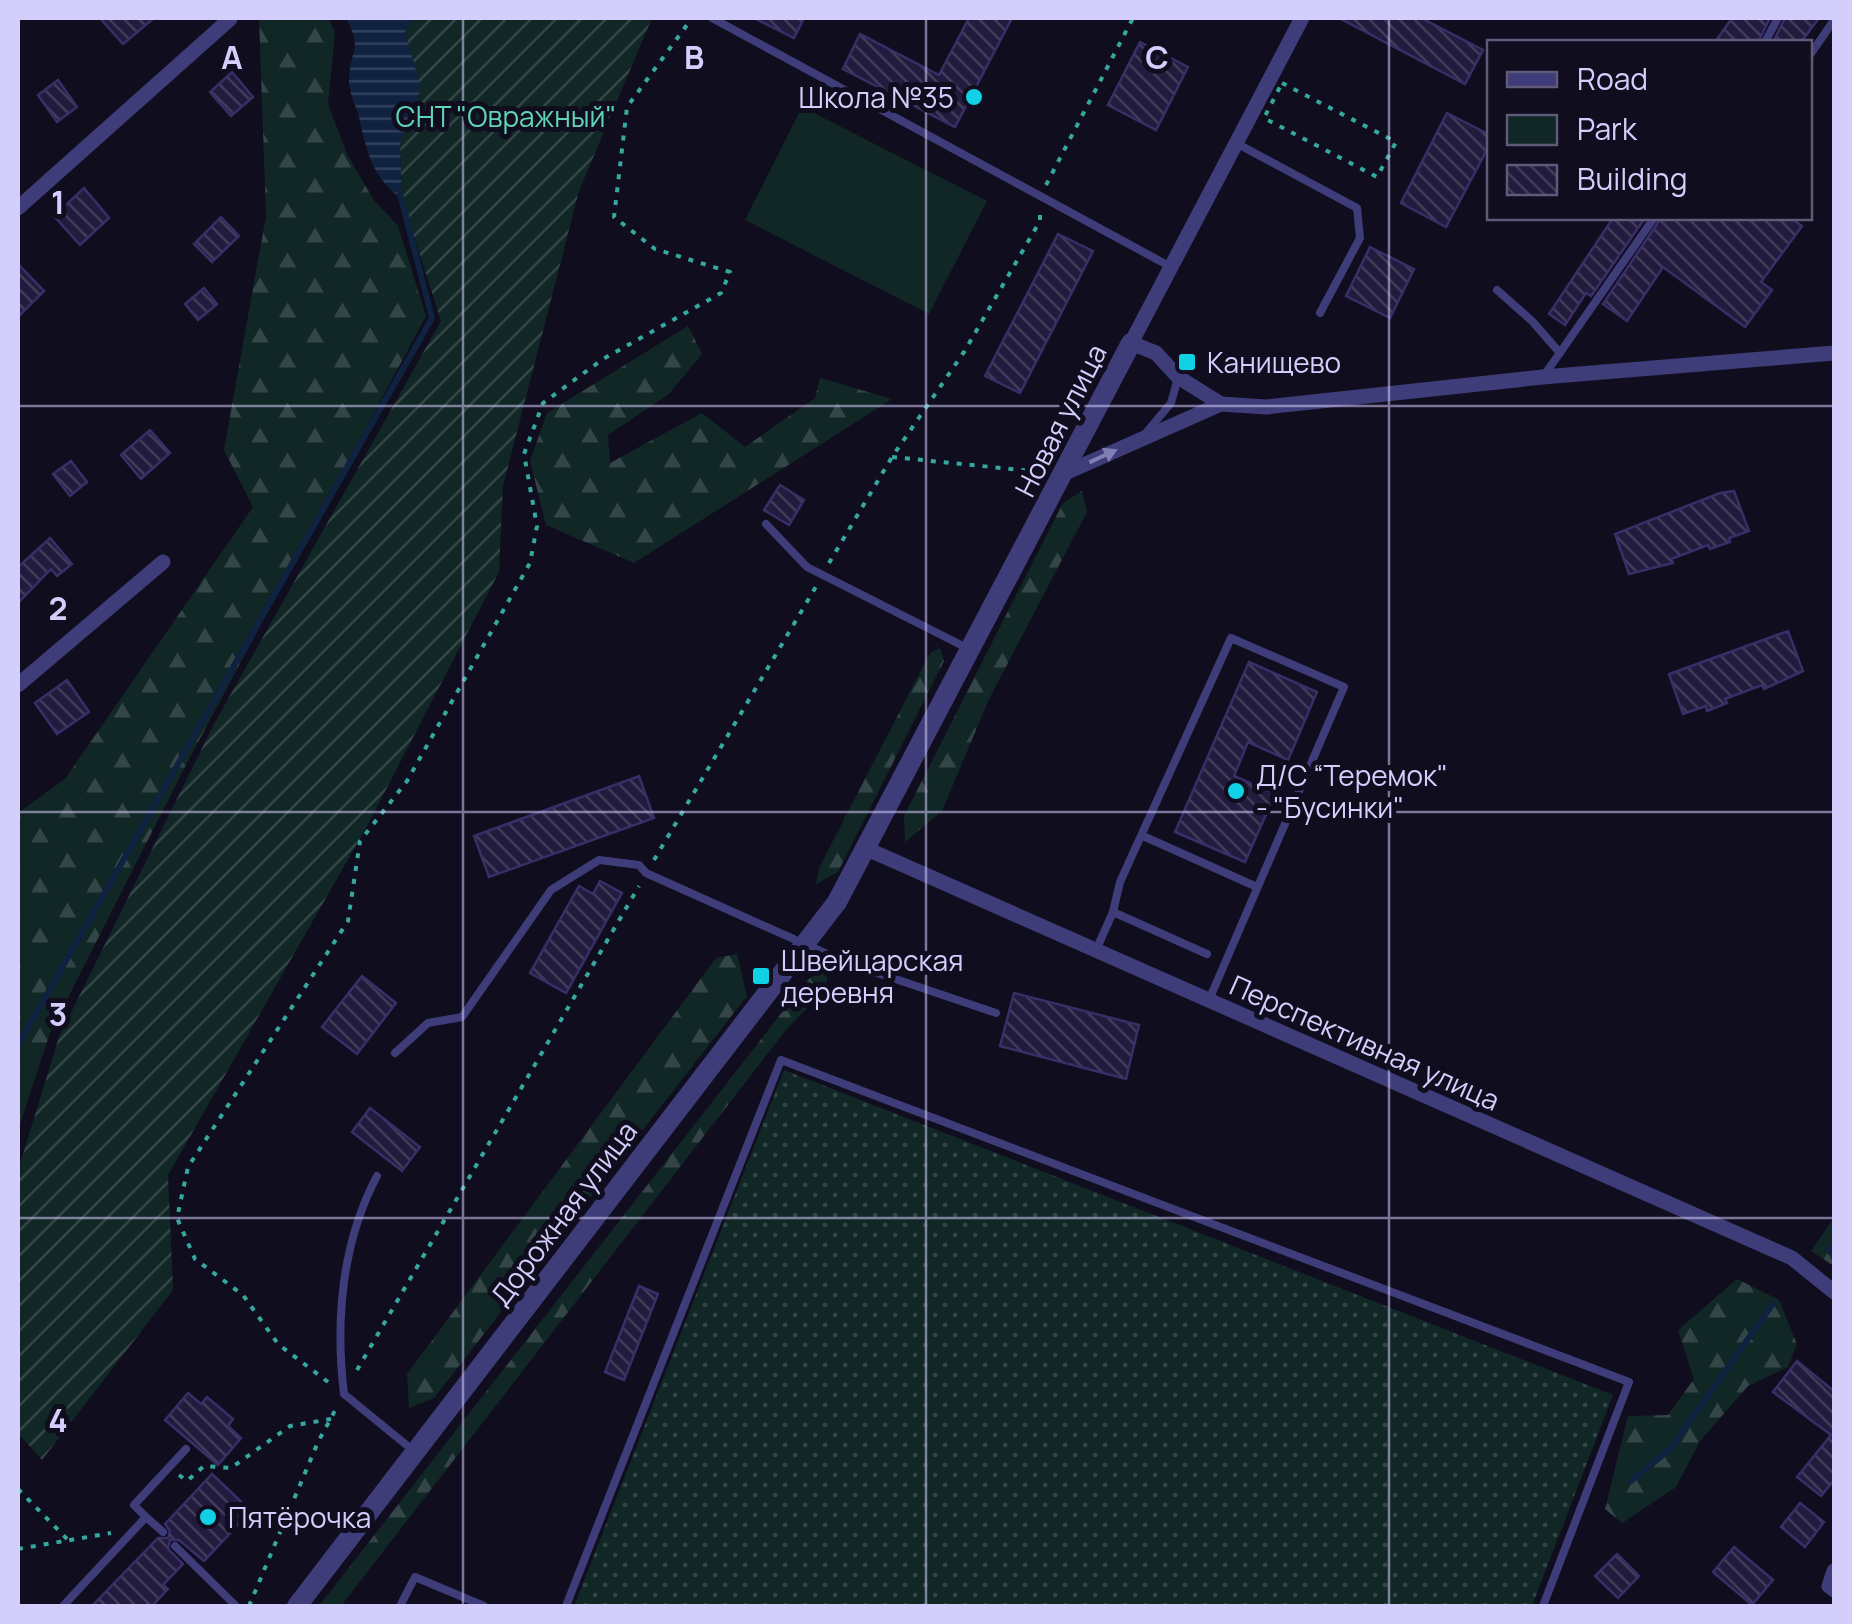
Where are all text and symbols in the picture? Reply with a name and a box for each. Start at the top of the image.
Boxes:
text: A [221,35,243,79]
text: B [684,35,704,79]
text: C [1145,35,1169,79]
legend [1487,40,1812,220]
text: Road [1577,58,1648,99]
place label: Школа №35 [799,78,954,116]
marker: Школа №35 [963,86,985,108]
park label: СНТ "Овражный" [396,97,616,135]
text: Park [1577,108,1638,149]
text: Building [1577,158,1688,199]
text: 1 [51,180,65,224]
street label: Новая улица [1005,337,1115,503]
place label: Канищево [1207,343,1341,381]
marker: Канищево [1176,351,1198,373]
one-way arrow [1088,448,1118,464]
text: 2 [48,586,68,630]
place label: Д/С “Теремок" - "Бусинки" [1256,756,1448,826]
marker: Д/С “Теремок" - "Бусинки" [1225,780,1247,802]
place label: Швейцарская деревня [781,941,964,1011]
marker: Швейцарская деревня [750,965,772,987]
street label: Перспективная улица [1224,965,1506,1119]
text: 3 [49,992,67,1036]
street label: Дорожная улица [481,1113,645,1313]
text: 4 [48,1398,68,1442]
place label: Пятёрочка [228,1498,371,1536]
marker: Пятёрочка [197,1506,219,1528]

